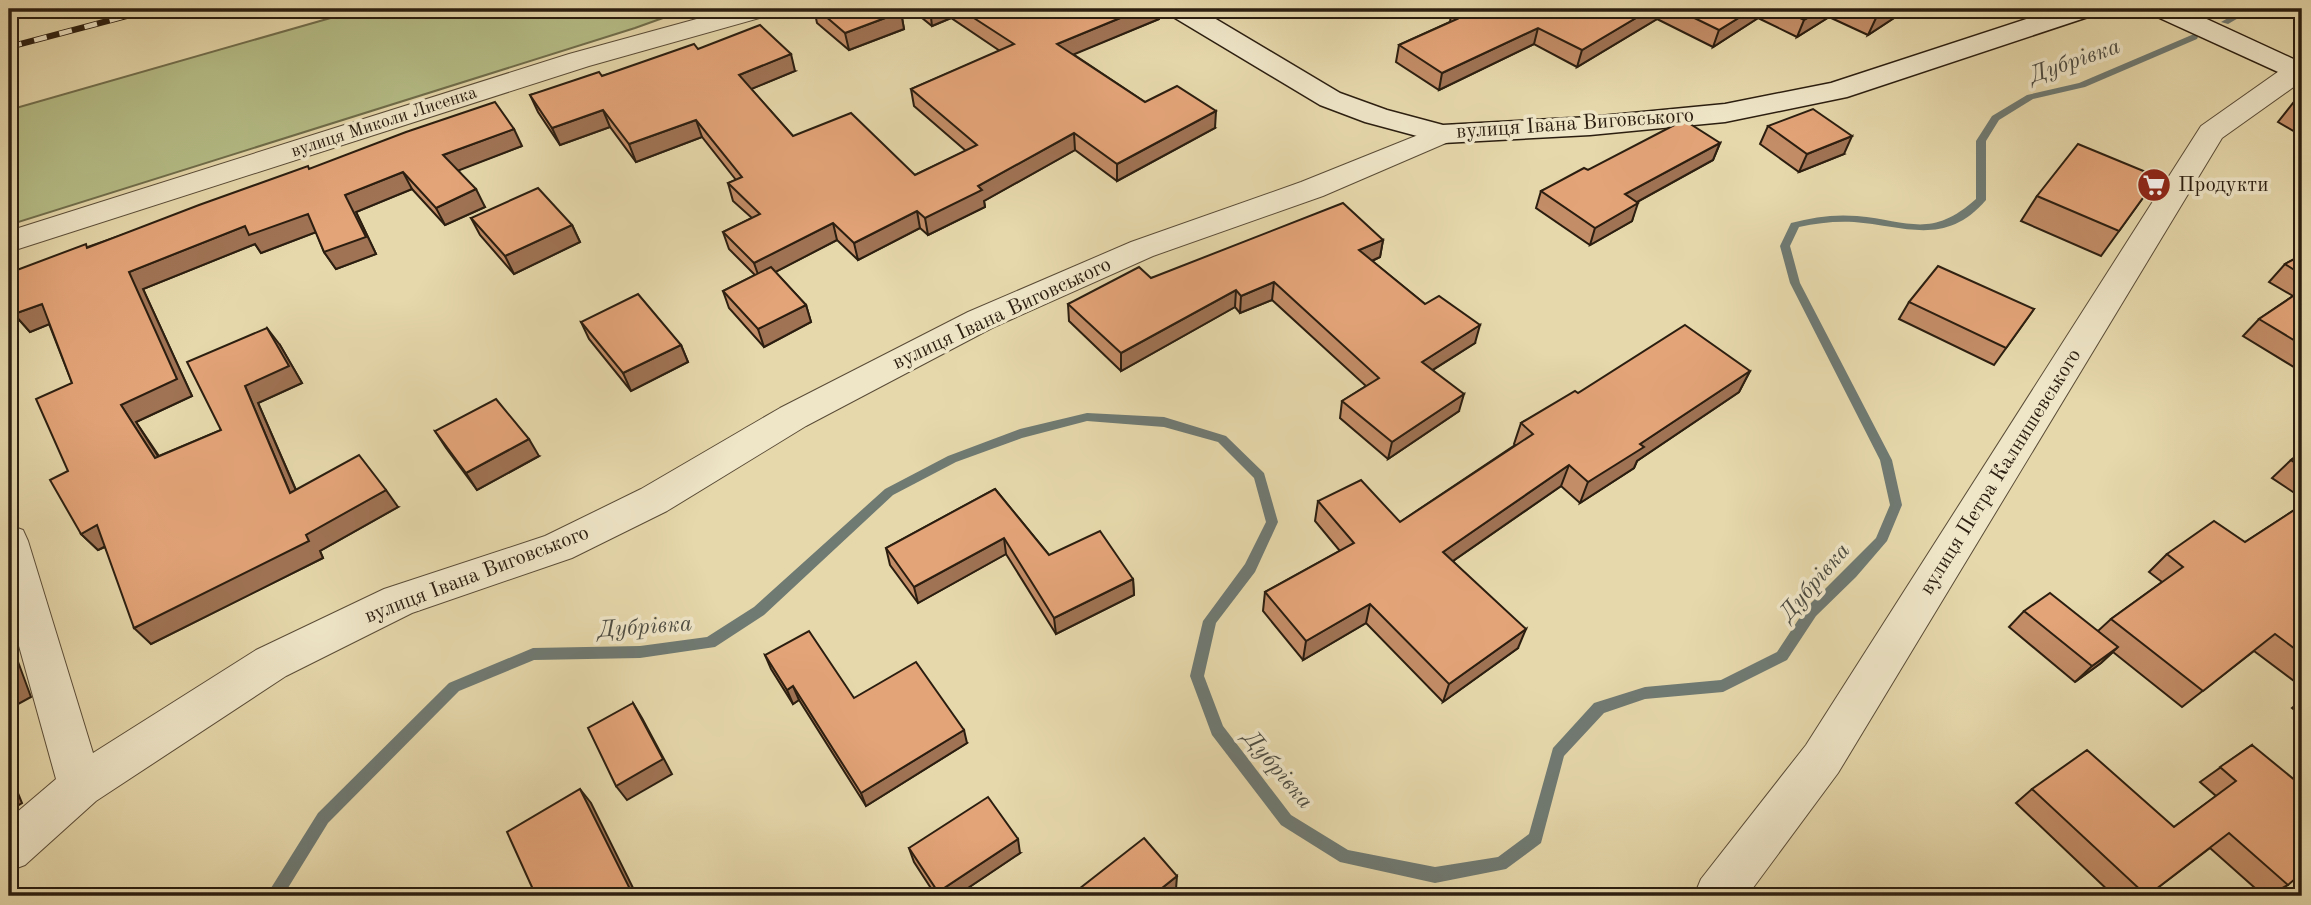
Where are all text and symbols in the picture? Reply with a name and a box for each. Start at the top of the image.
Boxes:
water label: Дубрівка [2024,35,2124,89]
street label: вулиця Миколи Лисенка [289,83,479,161]
street label: вулиця Івана Виговського [1455,105,1695,143]
supermarket icon: Продукти [2135,166,2173,204]
place label: Продукти [2178,175,2268,196]
street label: вулиця Івана Виговського [890,254,1114,374]
street label: вулиця Петра Калнишевського [1916,345,2086,599]
street label: вулиця Івана Виговського [362,522,592,628]
water label: Дубрівка [1773,539,1855,628]
water label: Дубрівка [594,612,693,643]
water label: Дубрівка [1236,724,1317,814]

